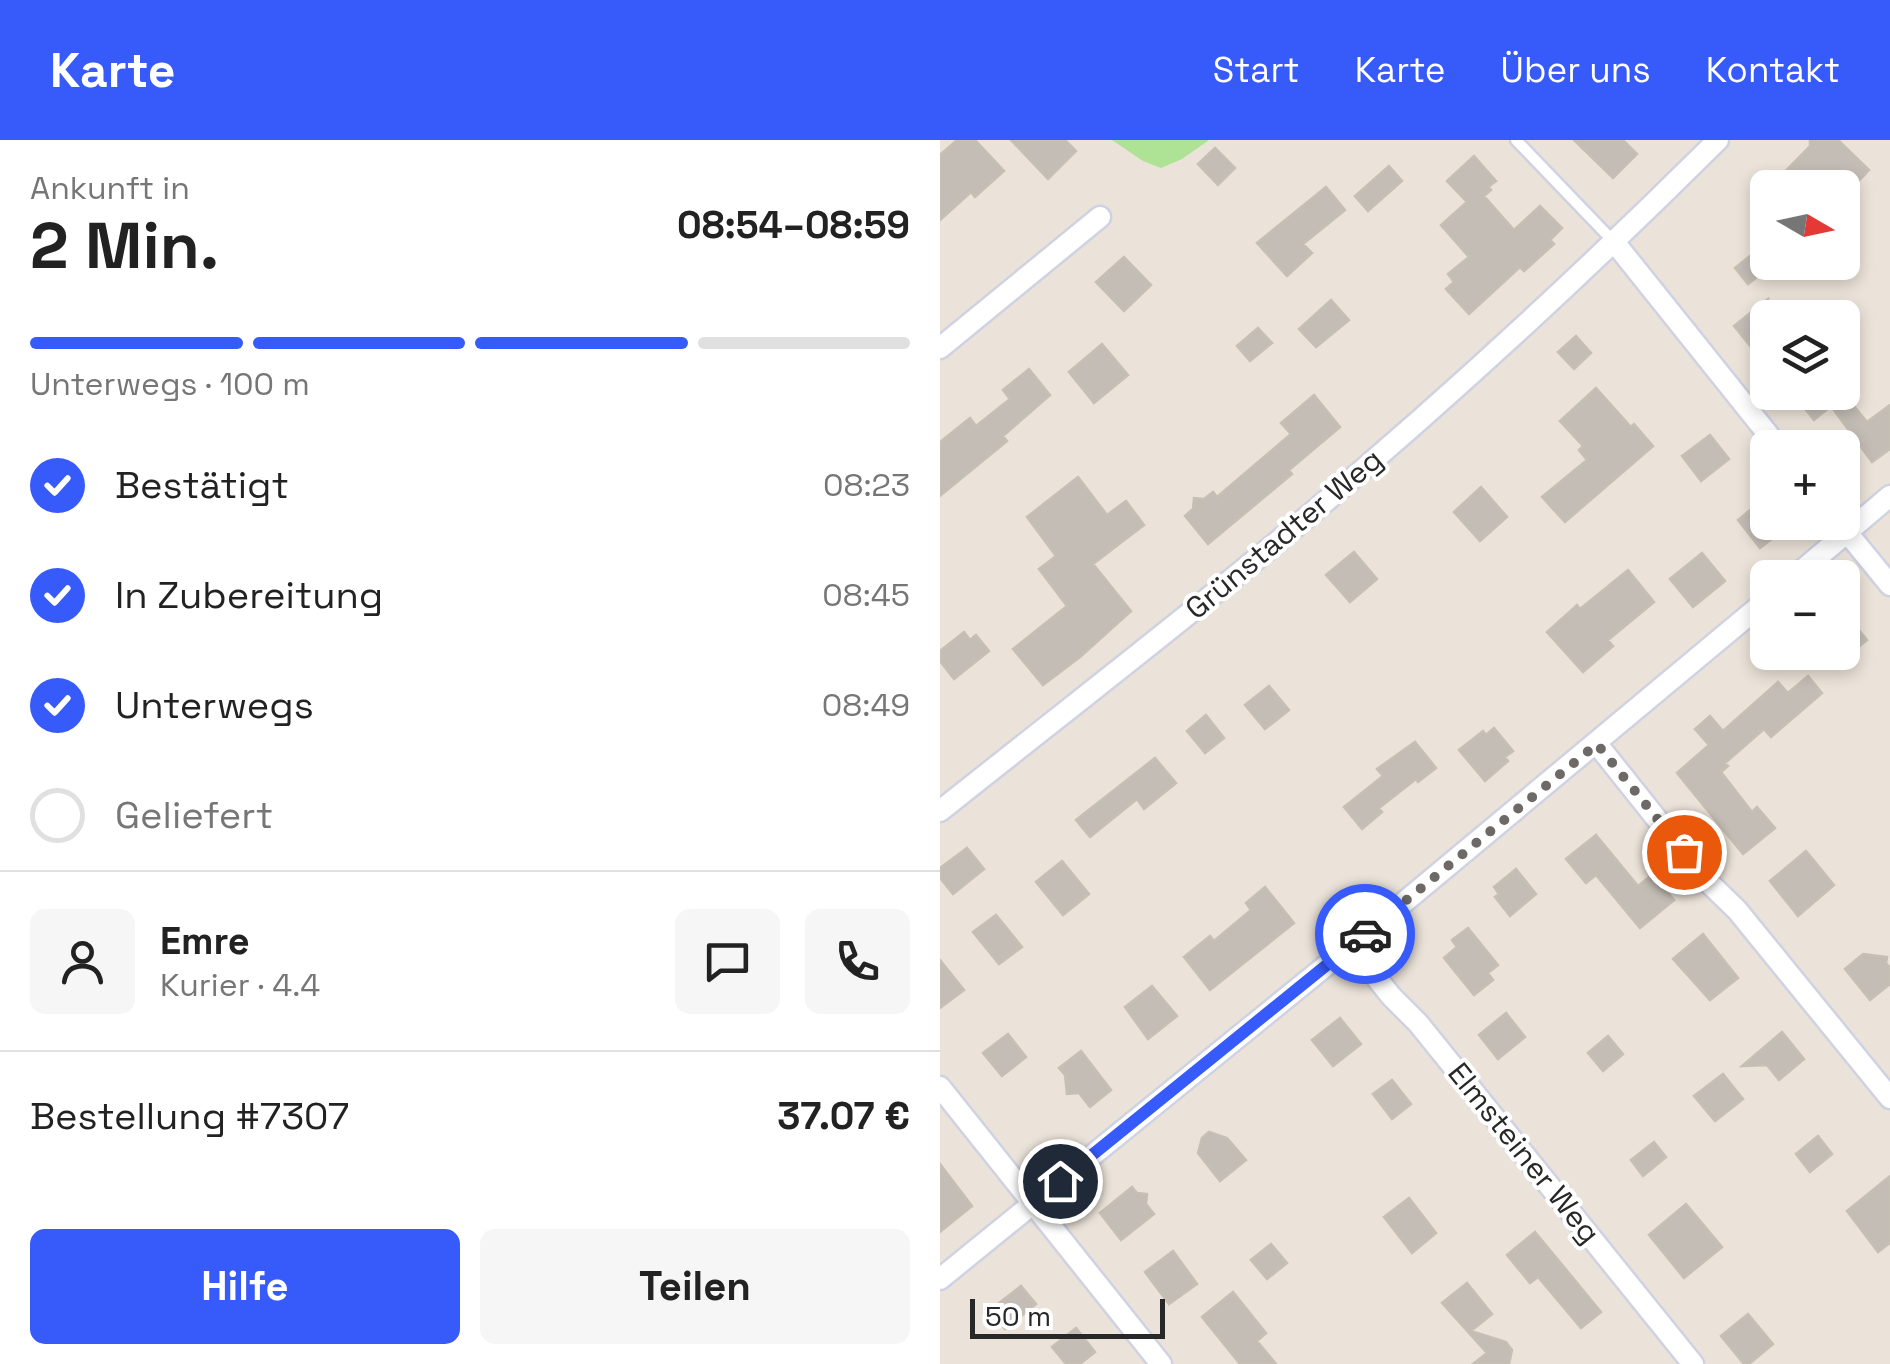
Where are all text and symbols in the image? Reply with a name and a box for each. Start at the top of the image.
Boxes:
text: Karte [50,40,176,101]
text: Start [1213,48,1300,92]
text: Karte [1355,48,1446,92]
text: Über uns [1501,48,1651,92]
text: Kontakt [1706,48,1840,92]
text: Ankunft in [30,168,190,208]
north arrow [1750,170,1860,280]
map controls [1750,170,1860,670]
text: 08:54–08:59 [677,201,910,249]
text: 2 Min. [30,204,219,287]
button: layers [1750,300,1860,410]
text: Unterwegs · 100 m [30,364,310,404]
button: + [1750,430,1860,540]
street label: Grünstadter Weg [1177,440,1390,628]
icon: check [30,458,85,513]
text: Bestätigt [115,461,289,509]
text: 08:23 [823,465,910,505]
button: − [1750,560,1860,670]
icon: check [30,568,85,623]
text: In Zubereitung [115,571,383,619]
text: 08:45 [822,575,910,615]
icon: check [30,678,85,733]
text: Unterwegs [115,681,314,729]
text: 08:49 [822,685,910,725]
text: Geliefert [115,791,273,839]
pin [1642,810,1727,895]
icon: bag [1657,825,1712,880]
courier [1315,884,1415,984]
icon: car [1338,907,1393,962]
button: person [30,909,135,1014]
button: chat [675,909,780,1014]
button: phone [805,909,910,1014]
text: Emre [160,917,250,965]
text: Kurier · 4.4 [160,965,320,1005]
street label: Elmsteiner Weg [1439,1054,1609,1251]
text: Bestellung #7307 [30,1092,349,1140]
text: 37.07 € [777,1092,910,1140]
pin [1018,1139,1103,1224]
icon: home [1033,1154,1088,1209]
button: Hilfe [30,1229,460,1344]
button: Teilen [480,1229,910,1344]
scale bar [970,1294,1165,1338]
text: 50 m [985,1298,1051,1334]

